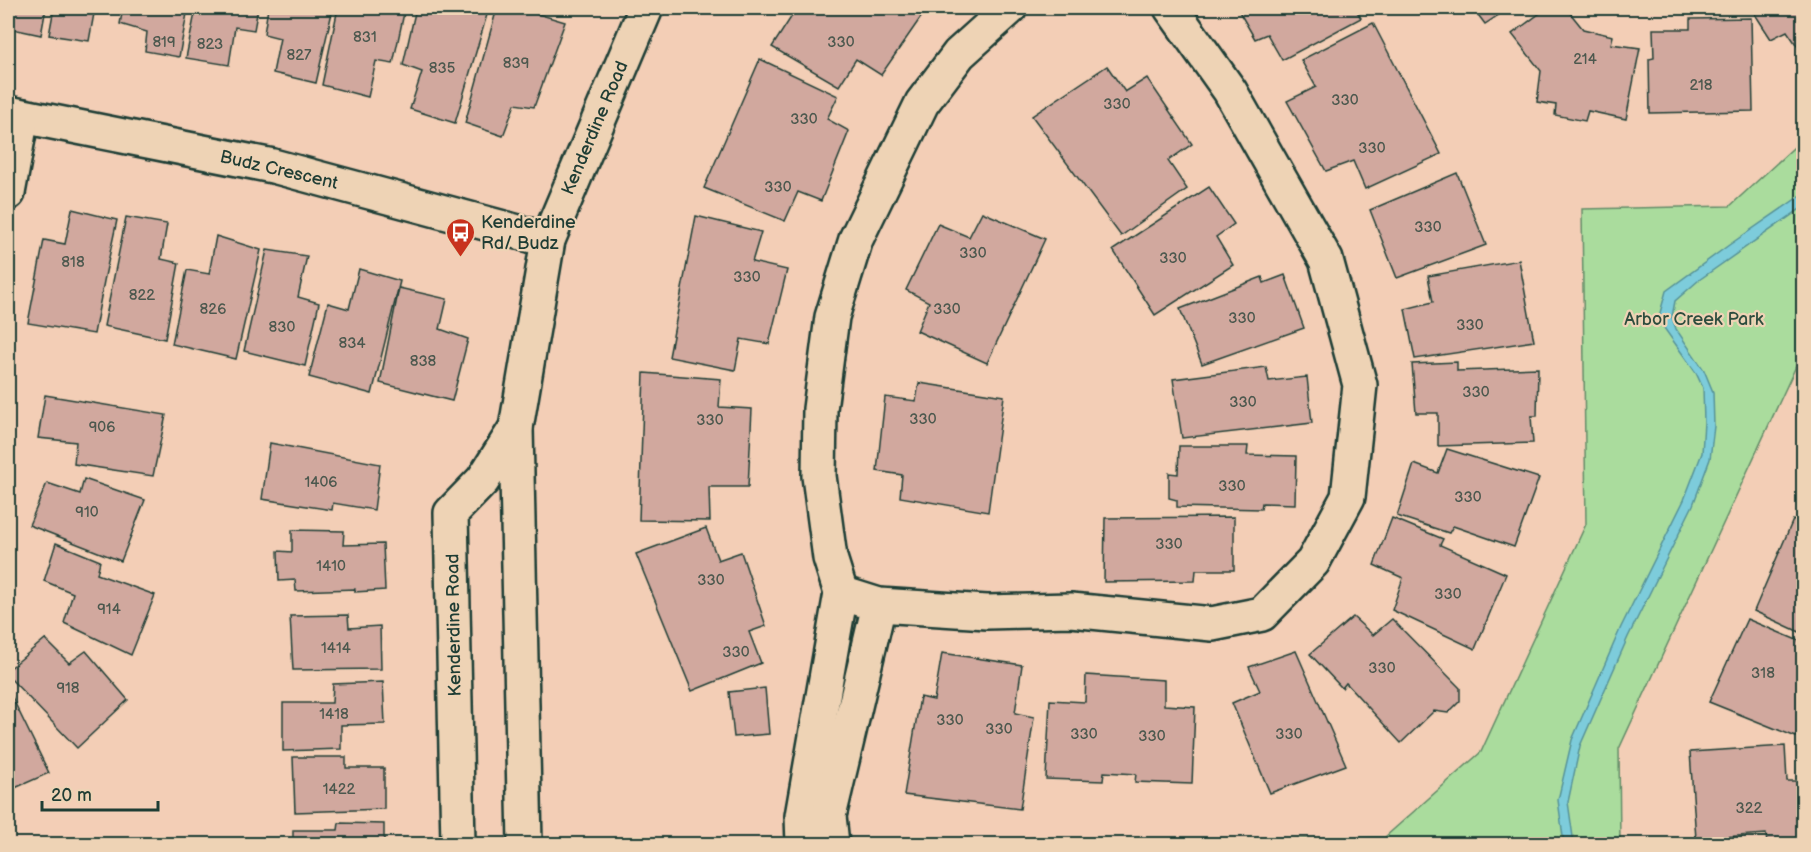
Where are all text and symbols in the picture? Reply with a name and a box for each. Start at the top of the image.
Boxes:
house number: 831 [353,28,377,47]
house number: 819 [152,33,176,52]
house number: 330 [827,33,855,52]
house number: 823 [197,35,223,54]
house number: 827 [287,46,312,65]
house number: 214 [1573,50,1597,69]
house number: 839 [503,54,529,73]
street label: Kenderdine Road [557,58,633,198]
house number: 835 [429,59,455,78]
house number: 218 [1689,76,1713,95]
house number: 330 [1331,91,1359,110]
house number: 330 [1103,95,1131,114]
house number: 330 [790,110,818,129]
house number: 330 [1358,139,1386,158]
street label: Budz Crescent [218,146,341,194]
house number: 330 [764,178,792,197]
place label: Kenderdine Rd/ Budz [481,212,576,254]
bus stop icon: Kenderdine Rd/ Budz [444,216,476,258]
house number: 330 [1414,218,1442,237]
house number: 330 [959,244,987,263]
house number: 330 [1159,249,1187,268]
house number: 818 [61,253,85,272]
house number: 330 [733,268,761,287]
house number: 822 [129,286,155,305]
house number: 826 [200,300,226,319]
house number: 330 [933,300,961,319]
house number: 330 [1228,309,1256,328]
park label: Arbor Creek Park [1624,309,1764,330]
house number: 330 [1456,316,1484,335]
house number: 830 [269,318,296,337]
house number: 834 [338,334,366,353]
house number: 838 [410,352,437,371]
house number: 330 [1462,383,1490,402]
house number: 330 [1229,393,1257,412]
house number: 330 [909,410,937,429]
house number: 330 [696,411,724,430]
house number: 906 [89,418,115,437]
house number: 1406 [305,473,337,492]
house number: 330 [1218,477,1246,496]
house number: 330 [1454,488,1482,507]
house number: 910 [75,503,99,522]
house number: 330 [1155,535,1183,554]
street label: Kenderdine Road [442,553,466,697]
house number: 1410 [316,557,346,576]
house number: 330 [697,571,725,590]
house number: 330 [1434,585,1462,604]
house number: 914 [97,600,121,619]
house number: 1414 [321,639,351,658]
house number: 330 [722,643,750,662]
house number: 330 [1368,659,1396,678]
house number: 318 [1751,664,1775,683]
house number: 918 [56,679,80,698]
house number: 1418 [319,705,349,724]
house number: 330 [936,711,964,730]
house number: 330 [985,720,1013,739]
house number: 330 [1070,725,1098,744]
house number: 330 [1275,725,1303,744]
house number: 330 [1138,727,1166,746]
scale bar [42,774,158,812]
house number: 1422 [323,780,355,799]
text: 20 m [51,785,92,806]
house number: 322 [1736,799,1763,818]

